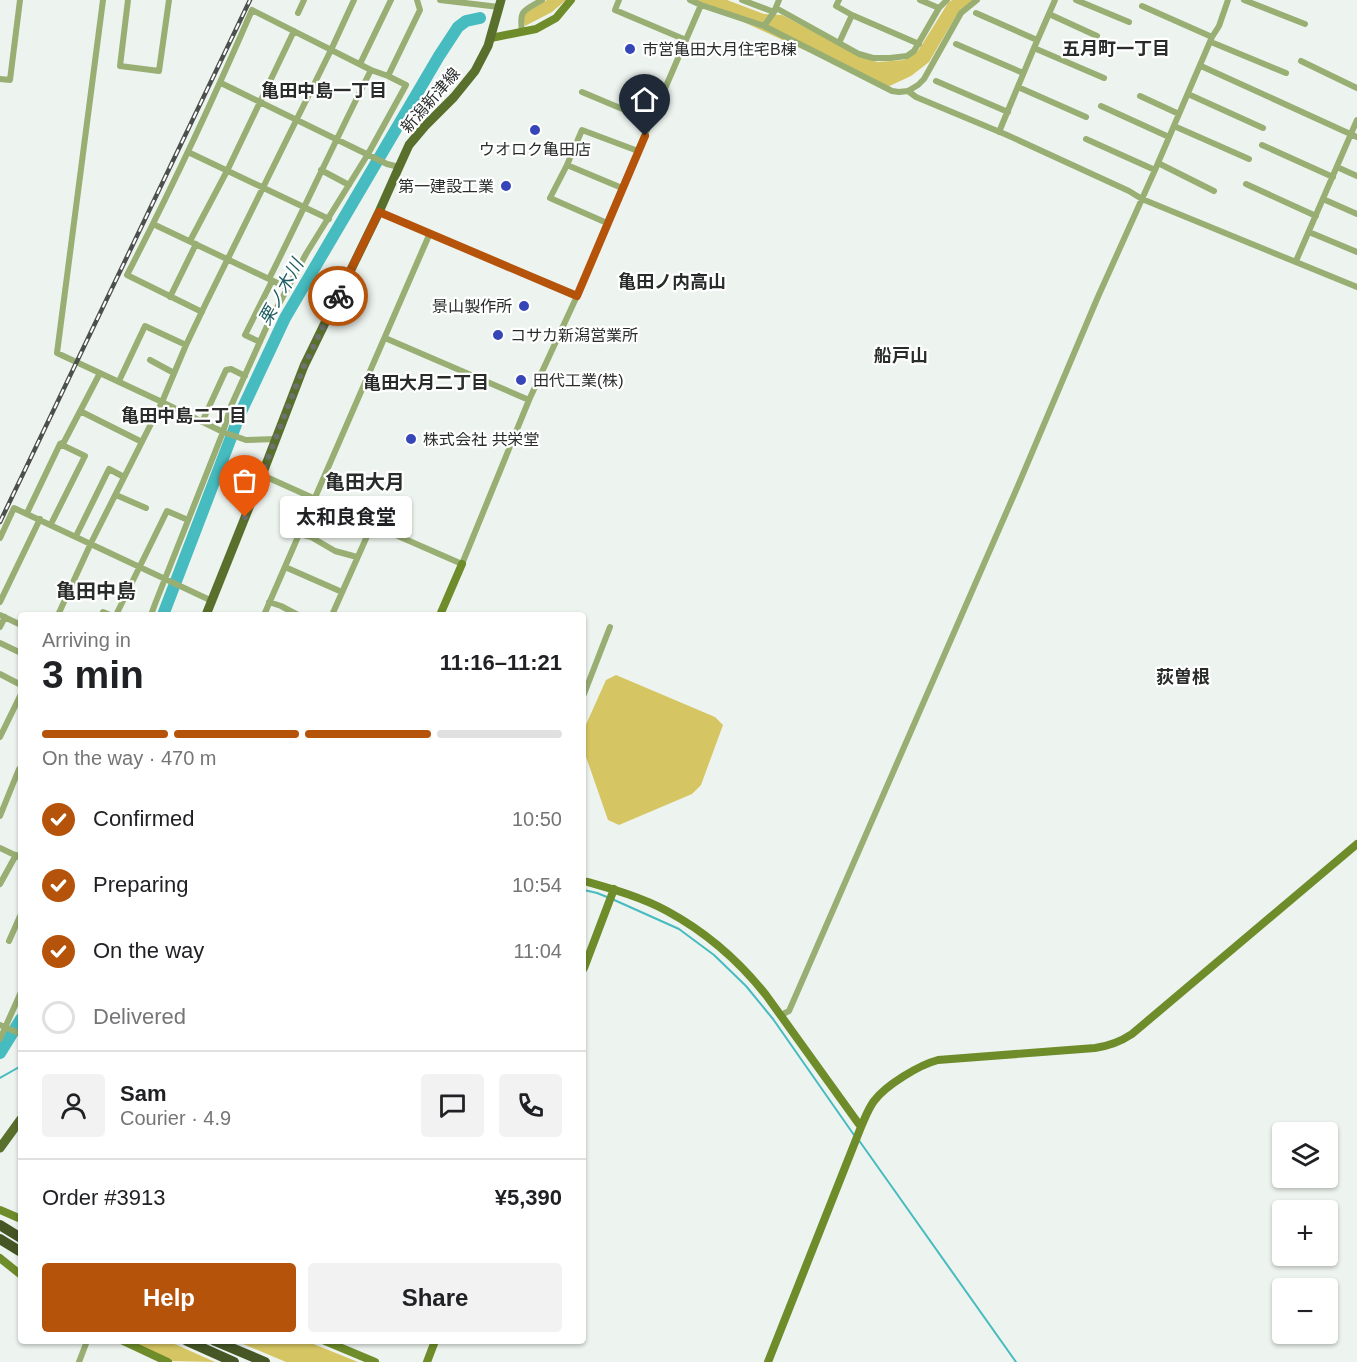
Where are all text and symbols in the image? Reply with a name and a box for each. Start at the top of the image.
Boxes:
district label: 五月町一丁目 [1062,39,1170,59]
place label: 市営亀田大月住宅B棟 [642,41,797,58]
marker: 市営亀田大月住宅B棟 [623,42,637,56]
street label: 新潟新津線 [398,65,463,136]
pin [619,74,670,136]
district label: 亀田中島一丁目 [261,80,387,101]
icon: home [628,83,661,116]
marker: ウオロク亀田店 [528,123,542,137]
place label: ウオロク亀田店 [479,141,591,158]
place label: 第一建設工業 [398,178,494,195]
marker: 第一建設工業 [499,179,513,193]
water label: 栗ノ木川 [255,254,308,328]
courier [308,266,368,326]
district label: 亀田ノ内高山 [618,271,726,292]
icon: bike [322,280,355,313]
place label: 景山製作所 [432,298,512,315]
marker: 景山製作所 [517,299,531,313]
place label: コサカ新潟営業所 [510,327,638,344]
marker: コサカ新潟営業所 [491,328,505,342]
district label: 船戸山 [874,346,928,366]
district label: 亀田大月二丁目 [363,372,489,393]
place label: 田代工業(株) [533,372,624,389]
marker: 田代工業(株) [514,373,528,387]
district label: 亀田中島二丁目 [121,405,247,426]
place label: 株式会社 共栄堂 [423,431,539,448]
marker: 株式会社 共栄堂 [404,432,418,446]
pin [219,455,270,517]
icon: bag [228,464,261,497]
district label: 亀田大月 [325,471,405,493]
callout: 太和良食堂 [281,496,413,538]
text: 太和良食堂 [296,506,396,528]
district label: 亀田中島 [56,580,136,602]
text: Arriving in [42,629,131,651]
text: 11:16–11:21 [440,650,562,675]
text: 3 min [42,653,144,696]
district label: 荻曽根 [1156,667,1210,687]
text: On the way · 470 m [42,747,217,769]
icon: check [42,803,75,836]
text: Confirmed [93,806,194,831]
text: 10:50 [512,808,562,830]
icon: check [42,869,75,902]
text: Preparing [93,872,188,897]
text: 10:54 [512,874,562,896]
icon: check [42,935,75,968]
text: On the way [93,938,204,963]
text: 11:04 [513,940,562,962]
text: Delivered [93,1004,186,1029]
button: person [42,1074,105,1137]
button: chat [421,1074,484,1137]
button: phone [499,1074,562,1137]
text: Sam [120,1081,166,1106]
text: Courier · 4.9 [120,1107,231,1129]
map controls [1272,1122,1338,1344]
button: layers [1272,1122,1338,1188]
text: Order #3913 [42,1185,166,1210]
text: ¥5,390 [495,1185,562,1210]
button: + [1272,1200,1338,1266]
button: Help [42,1263,296,1332]
button: Share [308,1263,562,1332]
button: − [1272,1278,1338,1344]

